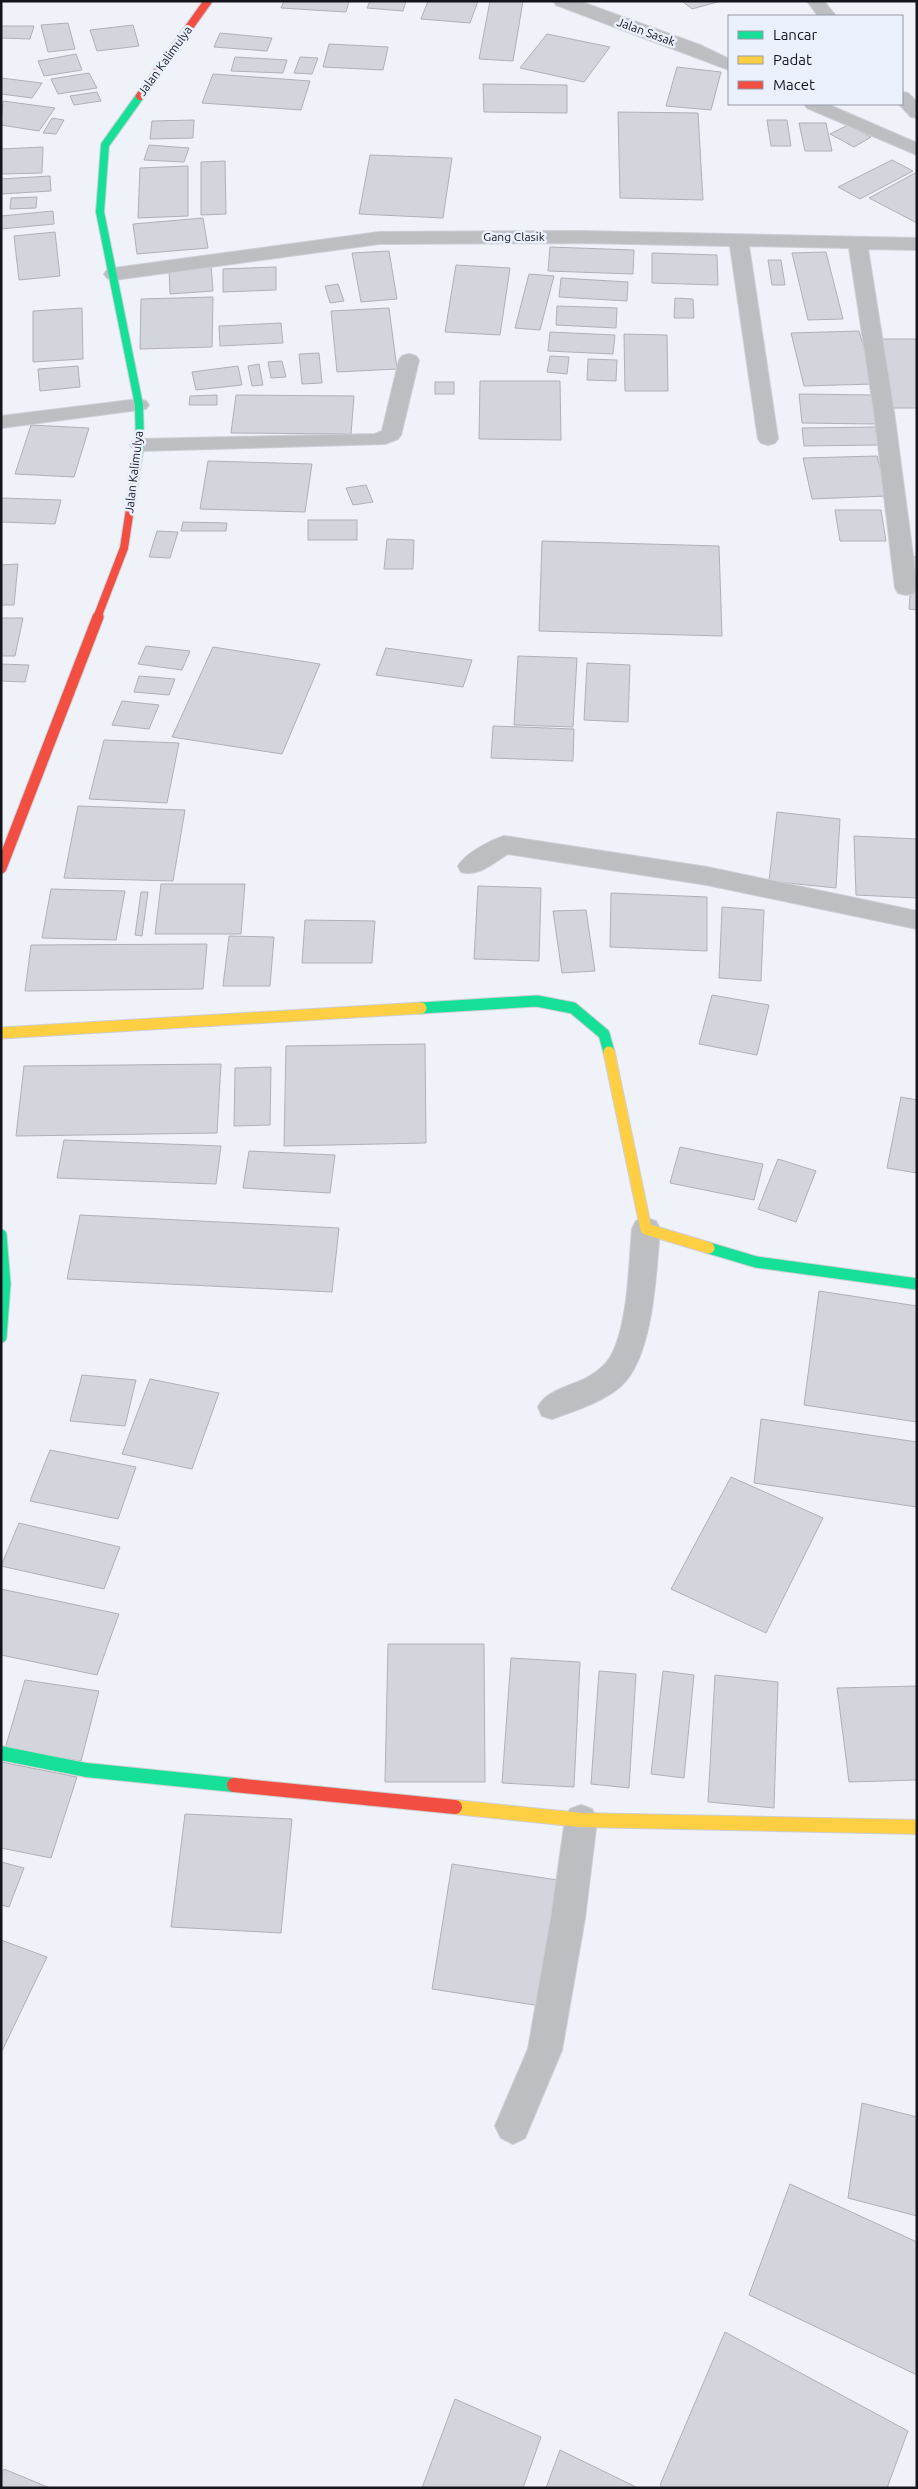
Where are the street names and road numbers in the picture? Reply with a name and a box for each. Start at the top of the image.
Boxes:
street label: Jalan Sasak [615,15,677,48]
street label: Jalan Kalimulya [135,23,194,98]
street label: Gang Clasik [483,230,545,243]
street label: Jalan Kalimulya [122,430,145,514]

